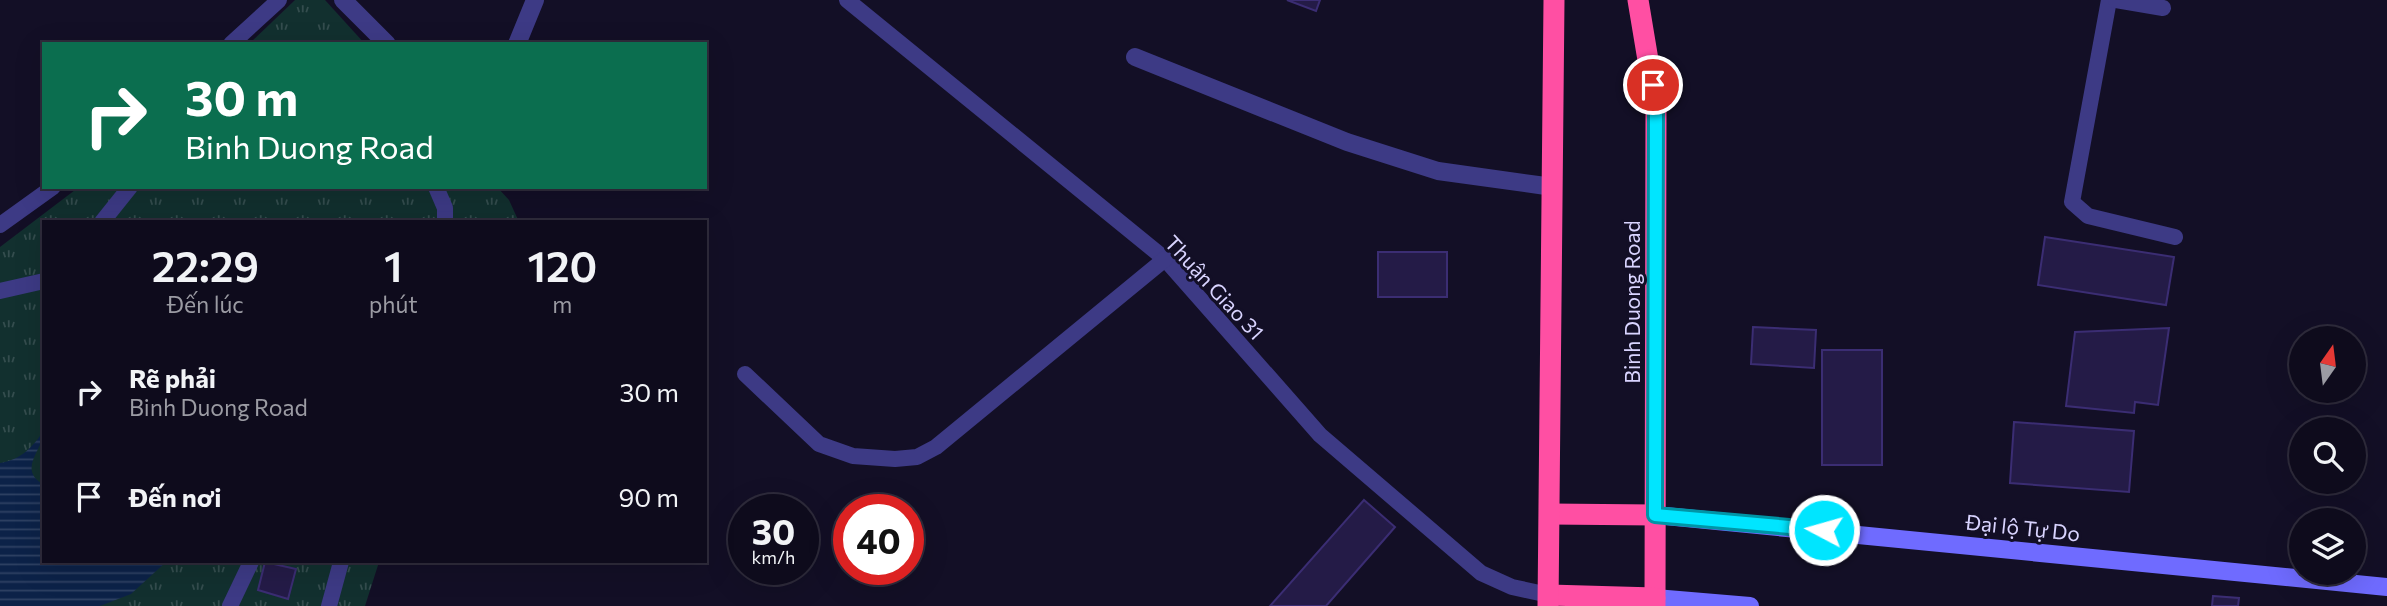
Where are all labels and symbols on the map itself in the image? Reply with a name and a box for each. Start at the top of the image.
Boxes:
pin [1623,55,1683,115]
street label: Binh Duong Road [1619,220,1644,384]
street label: Thuận Giao 31 [1160,230,1270,344]
north arrow [2289,326,2366,402]
position arrow [1787,493,1861,567]
speed limit sign: 40 [833,494,924,585]
street label: Đại lộ Tự Do [1964,508,2081,545]

